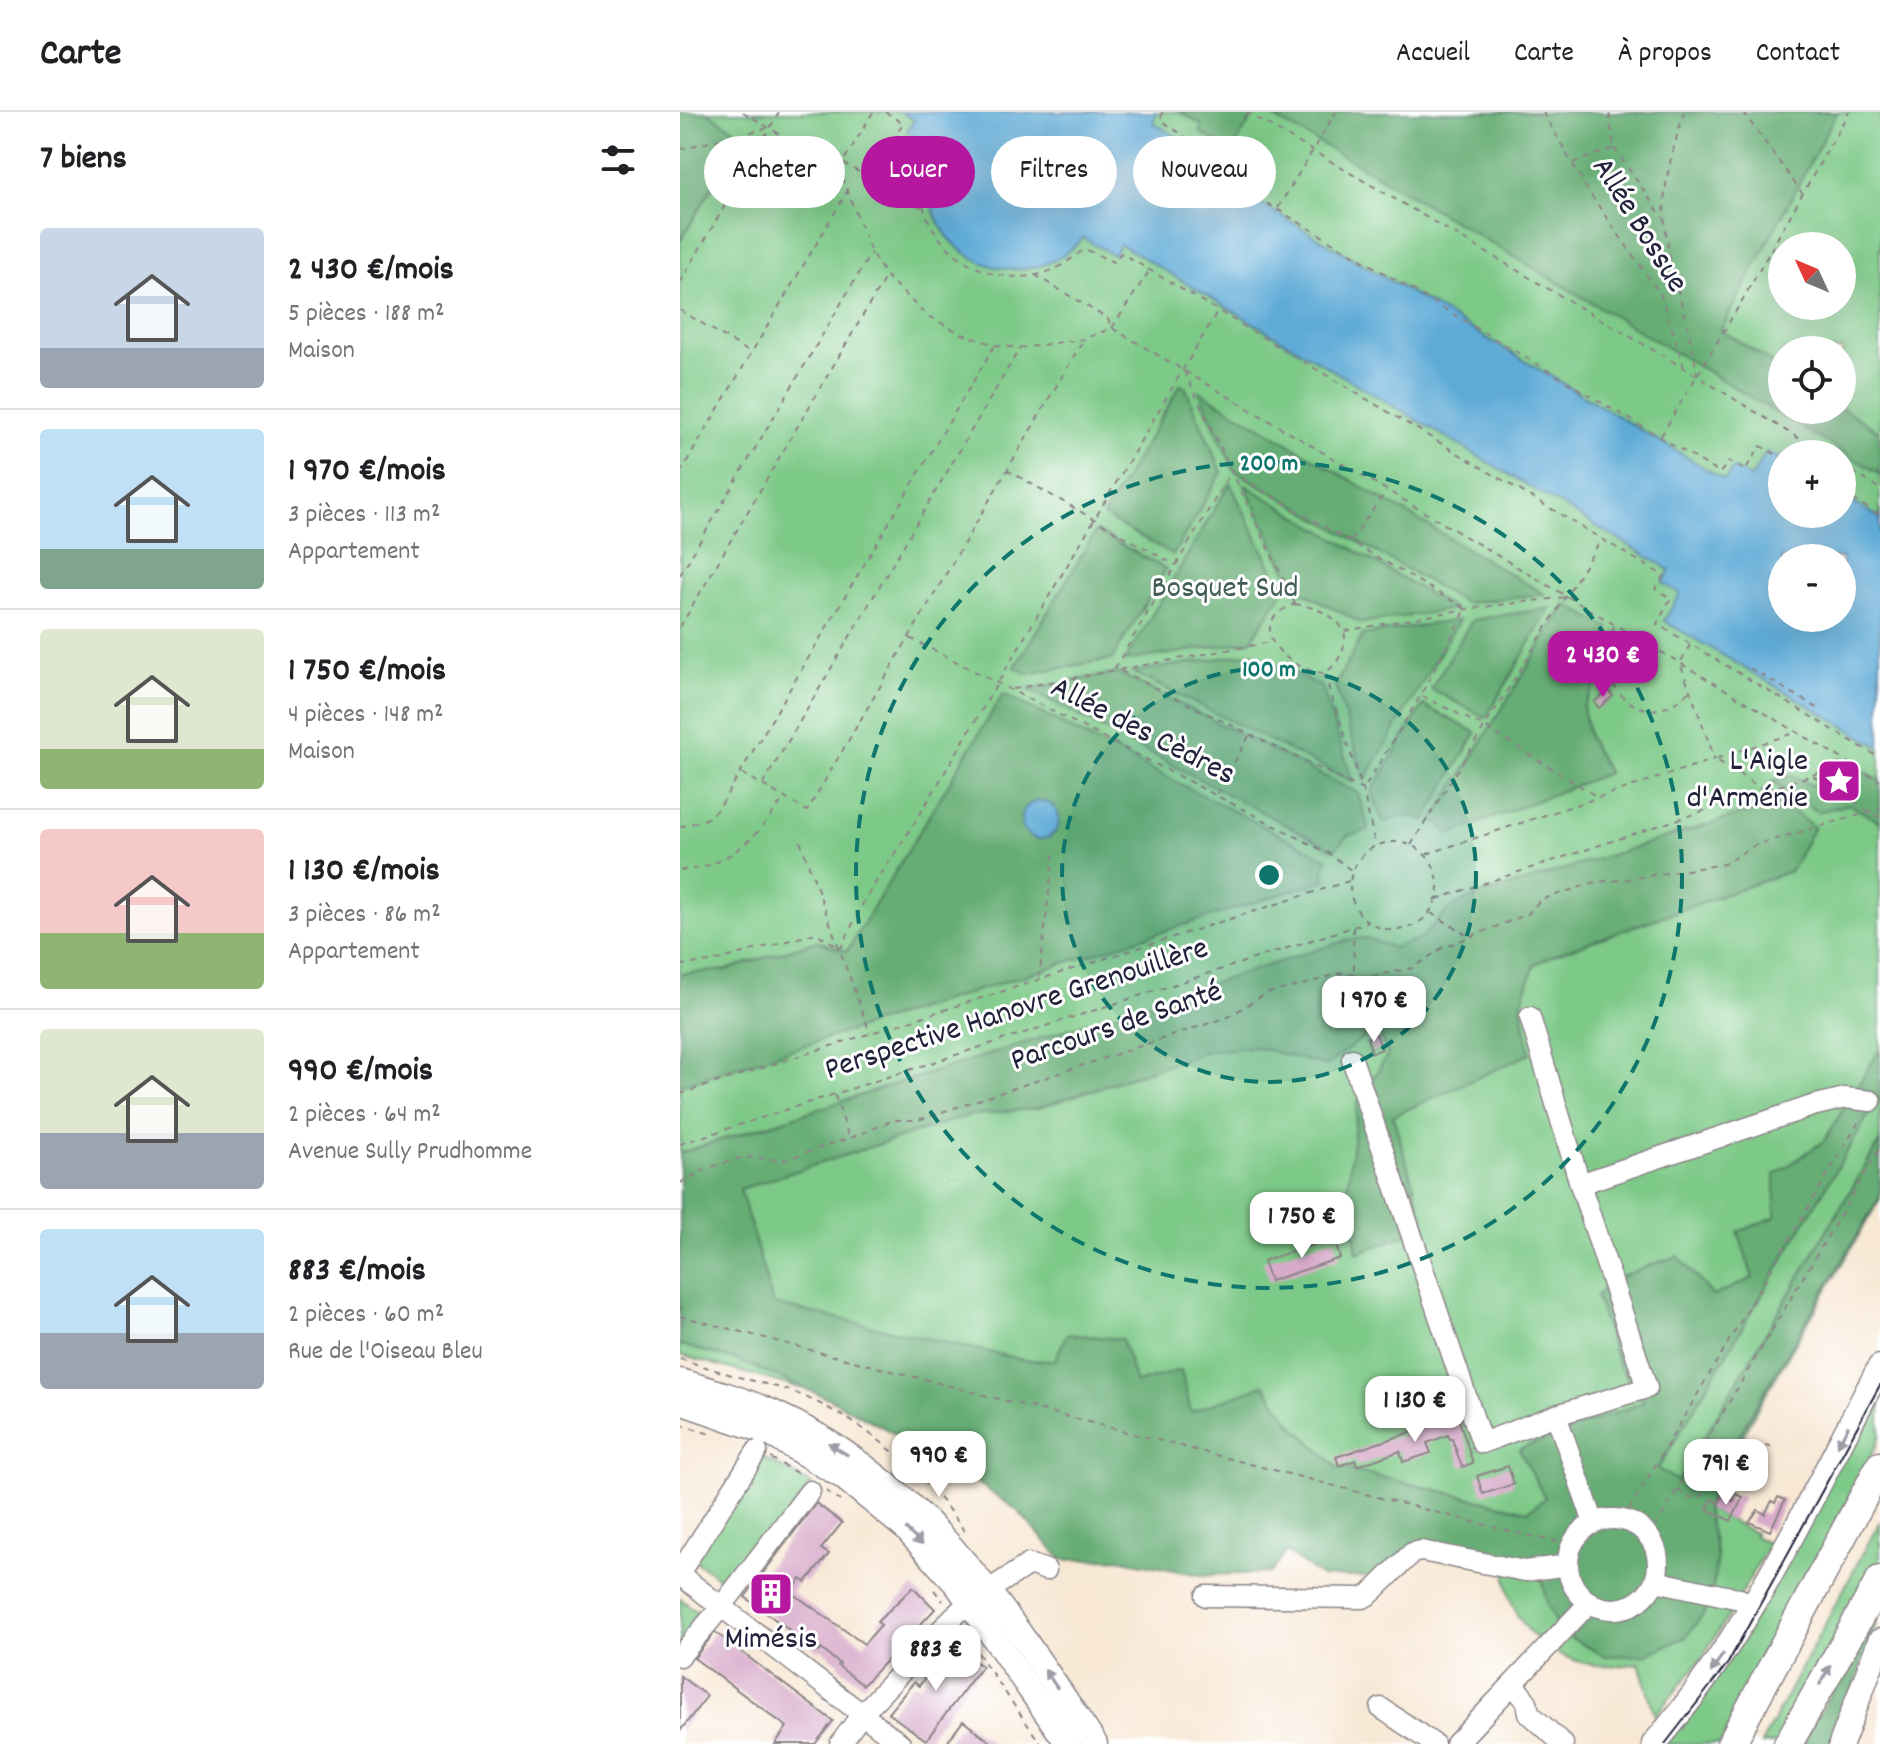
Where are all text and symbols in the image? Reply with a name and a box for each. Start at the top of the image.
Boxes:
text: Carte [40,28,121,83]
text: Accueil [1396,35,1470,75]
text: Carte [1514,35,1574,75]
text: À propos [1618,35,1712,75]
text: Contact [1756,35,1840,75]
text: 7 biens [40,136,127,185]
chip: Acheter [704,136,845,208]
chip: Louer [861,136,975,208]
chip: Filtres [991,136,1117,208]
chip: Nouveau [1133,136,1276,208]
icon: filters [596,138,640,182]
street label: Allée Bossue [1578,149,1698,303]
north arrow [1768,232,1856,320]
map controls [1768,232,1856,632]
text: 2 430 €/mois [288,247,454,296]
icon: home [104,260,200,356]
text: 5 pièces · 188 m² [288,296,444,333]
text: Maison [288,333,355,370]
button: locate [1768,336,1856,424]
button: + [1768,440,1856,528]
text: 1 970 €/mois [288,448,446,497]
text: 200 m [1240,448,1298,482]
icon: home [104,461,200,557]
text: 3 pièces · 113 m² [288,497,440,534]
text: Appartement [288,534,420,571]
button: − [1768,544,1856,632]
park label: Bosquet Sud [1151,567,1299,613]
pin: 2 430 € [1529,631,1677,699]
text: 2 430 € [1566,638,1640,675]
text: 1 750 €/mois [288,648,446,697]
text: 100 m [1242,654,1296,688]
icon: home [104,661,200,757]
street label: Allée des Cèdres [1042,667,1242,799]
text: 4 pièces · 148 m² [288,697,444,734]
text: Maison [288,734,355,771]
place label: L'Aigle d'Arménie [1687,740,1808,823]
place icon: L'Aigle d'Arménie [1815,757,1863,805]
text: 1 130 €/mois [288,848,440,897]
icon: home [104,861,200,957]
centre of rings [1255,861,1283,889]
text: 3 pièces · 86 m² [288,897,441,934]
street label: Perspective Hanovre Grenouillère [819,927,1215,1095]
text: Appartement [288,934,420,971]
street label: Parcours de Santé [1005,970,1229,1086]
pin: 1 970 € [1300,976,1448,1044]
text: 1 970 € [1340,983,1408,1020]
text: 990 €/mois [288,1048,433,1097]
icon: home [104,1061,200,1157]
text: 2 pièces · 64 m² [288,1097,441,1134]
text: Avenue Sully Prudhomme [288,1134,532,1171]
pin: 1 750 € [1228,1192,1376,1260]
text: 1 750 € [1268,1199,1336,1236]
text: 883 €/mois [288,1248,426,1297]
icon: home [104,1261,200,1357]
text: 2 pièces · 60 m² [288,1297,444,1334]
text: Rue de l'Oiseau Bleu [288,1334,483,1371]
pin: 1 130 € [1341,1376,1489,1444]
text: 1 130 € [1383,1383,1447,1420]
one-way arrow [1837,1424,1850,1447]
pin: 990 € [883,1431,995,1499]
text: 990 € [910,1438,968,1475]
pin: 791 € [1670,1439,1782,1507]
one-way arrow [827,1443,849,1457]
text: 791 € [1702,1446,1750,1483]
one-way arrow [905,1527,923,1546]
building icon: Mimésis [747,1570,795,1618]
place label: Mimésis [724,1618,818,1664]
pin: 883 € [880,1625,992,1693]
text: 883 € [910,1632,962,1669]
one-way arrow [1711,1652,1725,1674]
one-way arrow [1818,1664,1832,1687]
one-way arrow [1044,1669,1059,1690]

